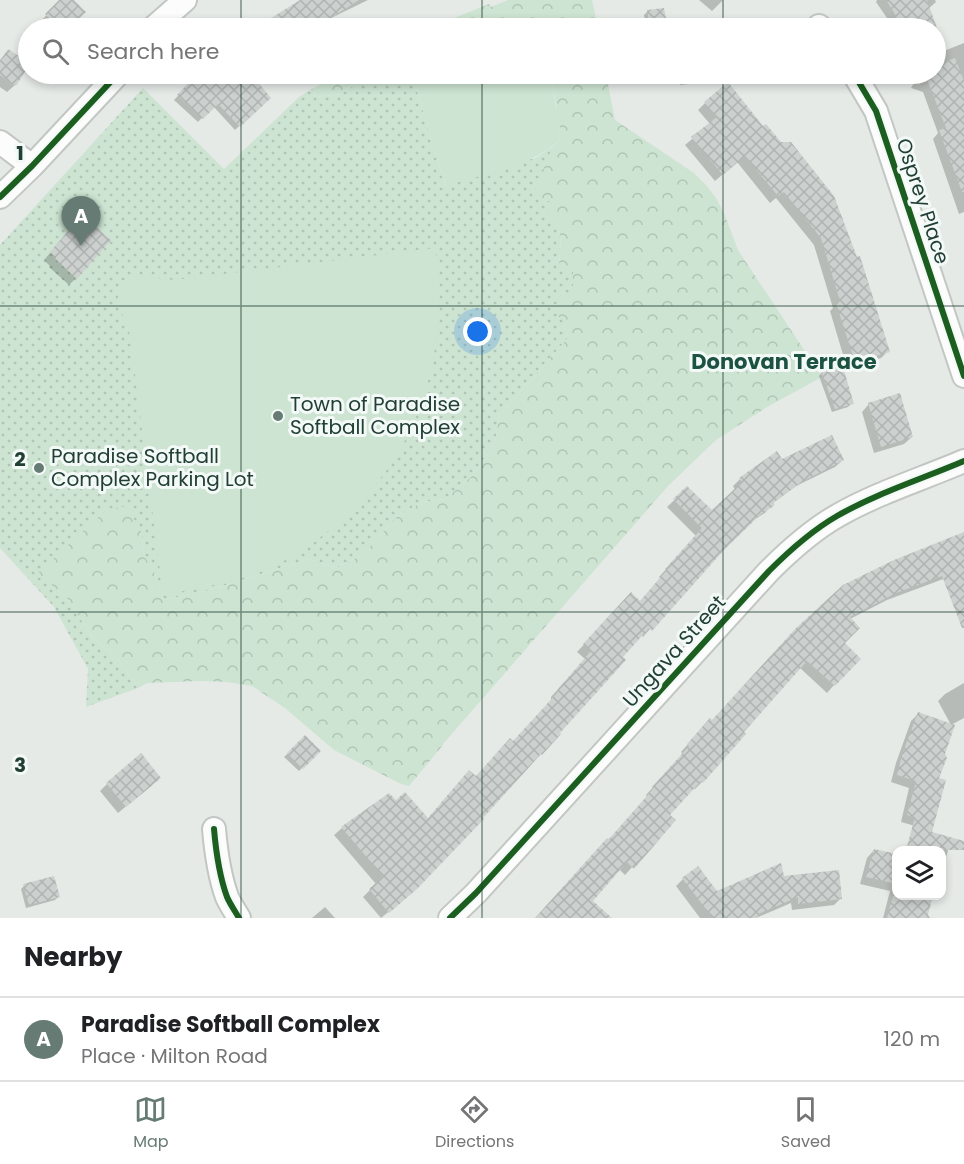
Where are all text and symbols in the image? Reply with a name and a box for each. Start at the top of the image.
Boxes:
search box [18,18,946,84]
icon: search [39,35,72,68]
text: Search here [87,36,220,67]
street label: Osprey Place [889,135,957,267]
text: 1 [16,139,24,167]
pin: A [62,196,100,246]
your location [463,317,492,346]
district label: Donovan Terrace [691,347,877,376]
place label: Town of Paradise Softball Complex [290,390,460,441]
marker: Town of Paradise Softball Complex [271,409,285,423]
place label: Paradise Softball Complex Parking Lot [51,442,254,493]
text: 2 [14,445,26,473]
marker: Paradise Softball Complex Parking Lot [32,461,46,475]
street label: Ungava Street [616,589,732,713]
text: 3 [14,751,26,779]
map controls [892,846,946,900]
button: layers [892,846,946,900]
text: Nearby [24,939,122,975]
text: Paradise Softball Complex [81,1009,380,1040]
text: A [36,1025,51,1053]
text: 120 m [884,1025,940,1053]
text: Place · Milton Road [81,1042,268,1070]
tab: Map [133,1093,169,1154]
tab: Directions [435,1093,514,1154]
tab: Saved [781,1093,831,1154]

